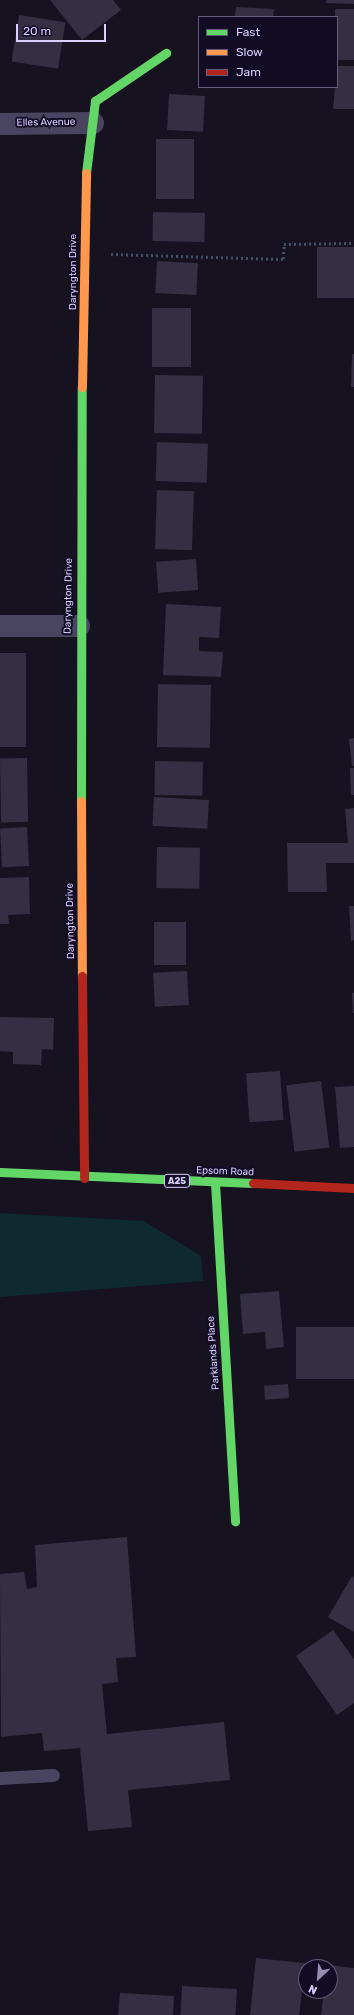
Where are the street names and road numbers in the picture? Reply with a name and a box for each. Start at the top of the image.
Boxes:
street label: Elles Avenue [16,116,76,130]
street label: Daryngton Drive [68,234,80,310]
street label: Daryngton Drive [62,558,76,634]
street label: Daryngton Drive [64,883,78,959]
street label: Epsom Road [196,1165,254,1179]
road number: A25 [163,1174,191,1188]
street label: Parklands Place [205,1316,223,1390]

